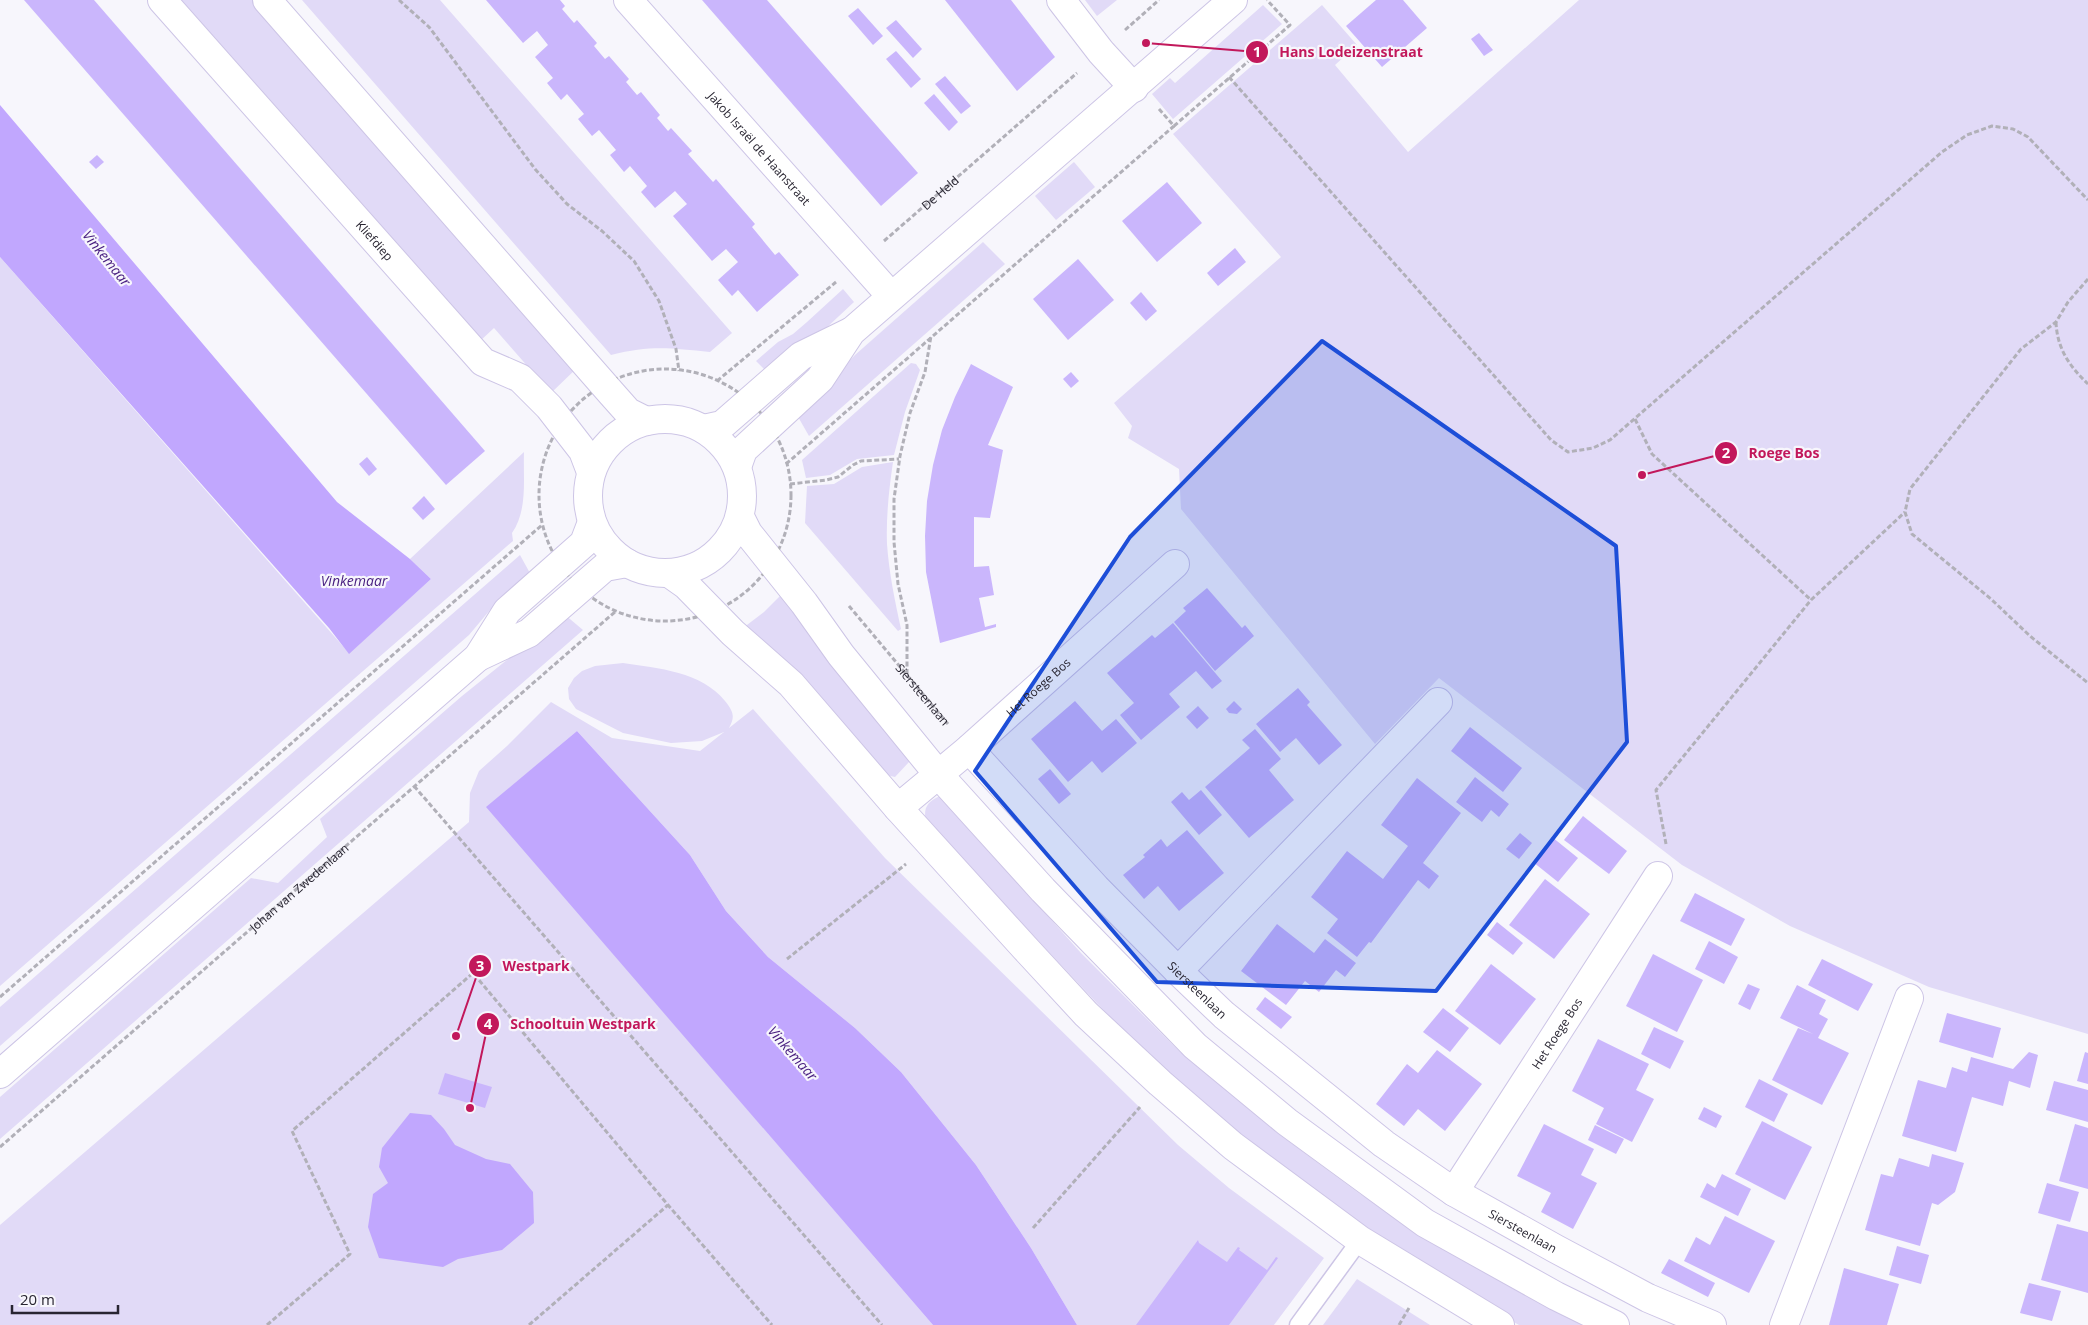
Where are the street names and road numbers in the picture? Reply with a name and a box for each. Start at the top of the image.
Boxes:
street label: Jakob Israël de Haanstraat [704,87,815,209]
street label: De Held [917,171,962,213]
street label: Kliefdiep [352,216,397,264]
street label: Het Roege Bos [1002,653,1074,721]
street label: Siersteenlaan [892,660,954,729]
street label: Johan van Zwedenlaan [245,839,352,936]
street label: Siersteenlaan [1164,957,1231,1022]
street label: Het Roege Bos [1527,994,1586,1072]
street label: Siersteenlaan [1486,1205,1560,1256]

